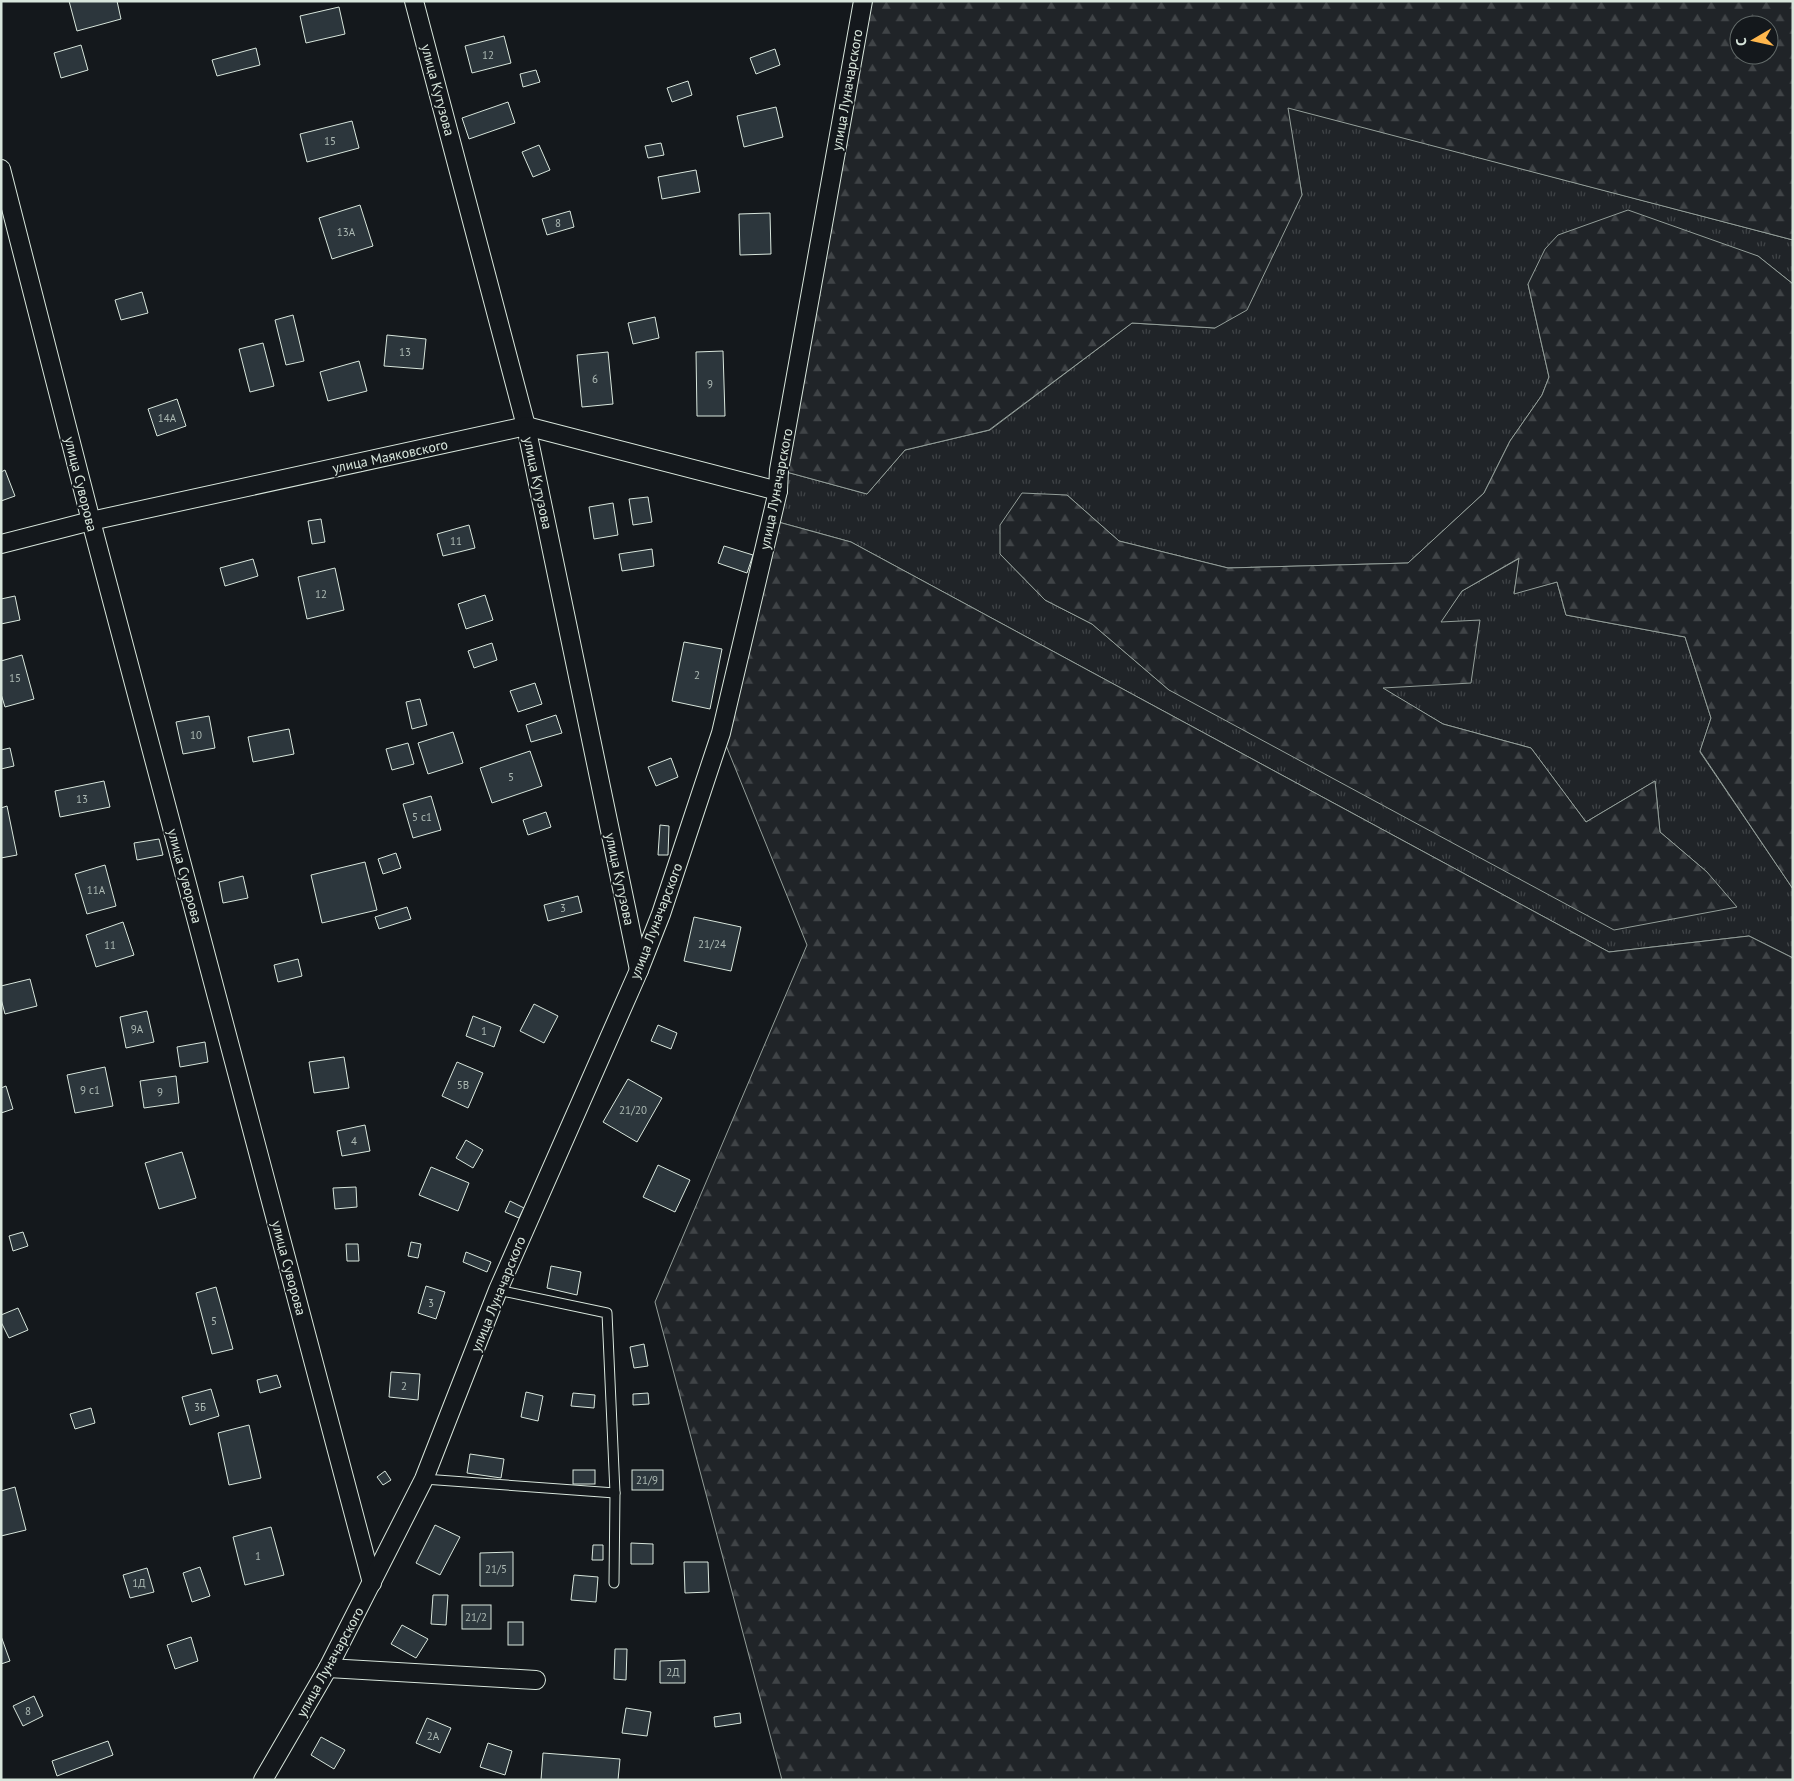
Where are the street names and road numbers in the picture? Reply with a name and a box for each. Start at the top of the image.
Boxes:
street label: улица Луначарского [827,28,867,152]
street label: улица Кутузова [417,42,459,138]
street label: улица Луначарского [755,427,797,551]
street label: улица Суворова [60,435,102,533]
street label: улица Маяковского [330,435,450,477]
street label: улица Кутузова [519,435,557,531]
street label: улица Суворова [164,827,206,925]
street label: улица Кутузова [601,831,639,927]
street label: улица Луначарского [626,860,686,982]
street label: улица Суворова [268,1219,310,1317]
street label: улица Луначарского [467,1234,529,1354]
street label: улица Луначарского [292,1604,368,1720]

